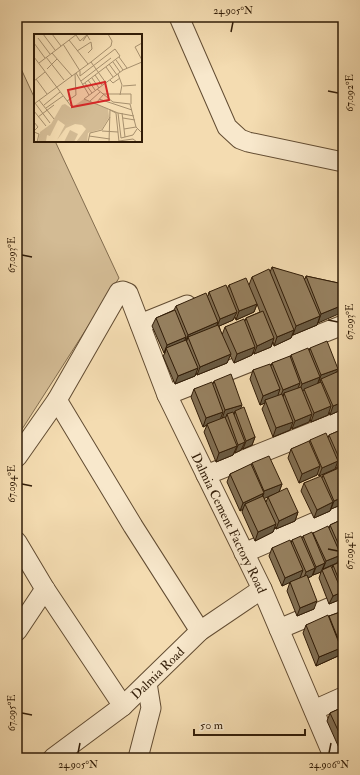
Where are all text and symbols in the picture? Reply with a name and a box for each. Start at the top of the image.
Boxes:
text: 24.905°N [213,5,253,17]
inset map [34,34,142,142]
text: 67.092°E [344,74,356,112]
text: 67.093°E [6,237,18,273]
text: 67.093°E [344,304,356,340]
street label: Dalmia Cement Factory Road [187,450,270,596]
text: 67.094°E [6,465,18,503]
text: 67.094°E [344,532,356,570]
street label: Dalmia Road [128,643,188,703]
text: 67.095°E [6,695,18,731]
scale bar [194,711,305,737]
text: 50 m [200,718,224,733]
text: 24.905°N [58,759,98,771]
text: 24.906°N [309,759,349,771]

